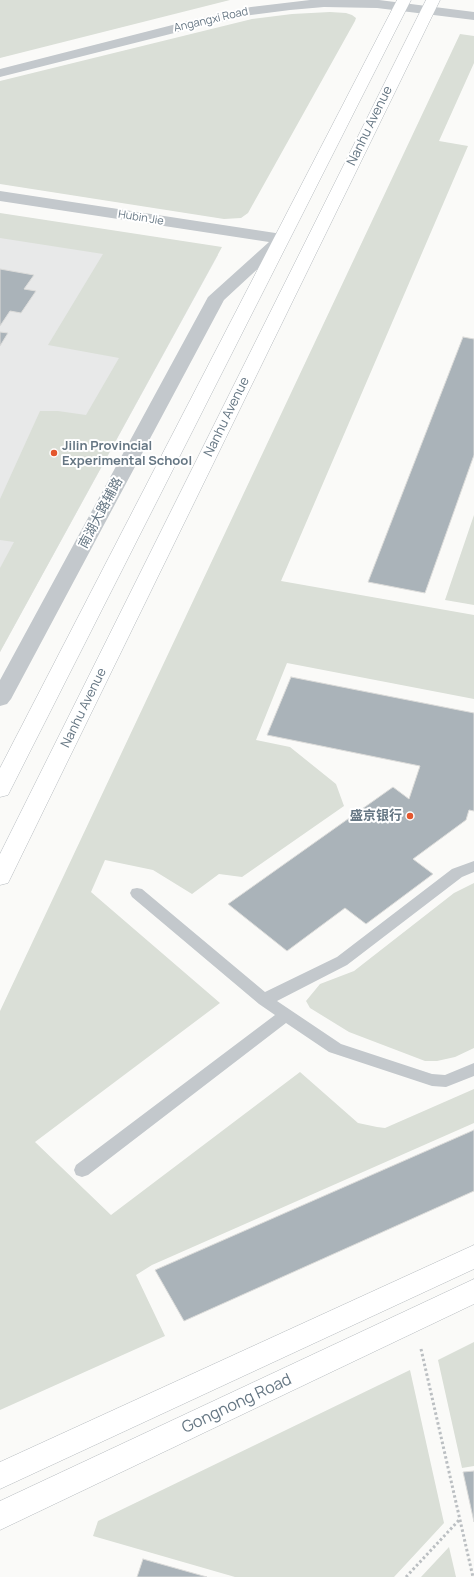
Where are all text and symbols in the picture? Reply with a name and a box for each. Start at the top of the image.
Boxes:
street label: Angangxi Road [173,5,249,35]
street label: Nanhu Avenue [344,84,396,168]
street label: Hubin Jie [117,208,165,228]
street label: Nanhu Avenue [201,375,253,459]
place label: Jilin Provincial Experimental School [62,438,192,469]
marker: Jilin Provincial Experimental School [49,448,59,458]
street label: 南湖大路辅路 [76,475,126,551]
street label: Nanhu Avenue [58,666,110,750]
place label: 盛京银行 [350,808,402,824]
marker: 盛京银行 [405,811,415,821]
street label: Gongnong Road [179,1370,295,1438]

